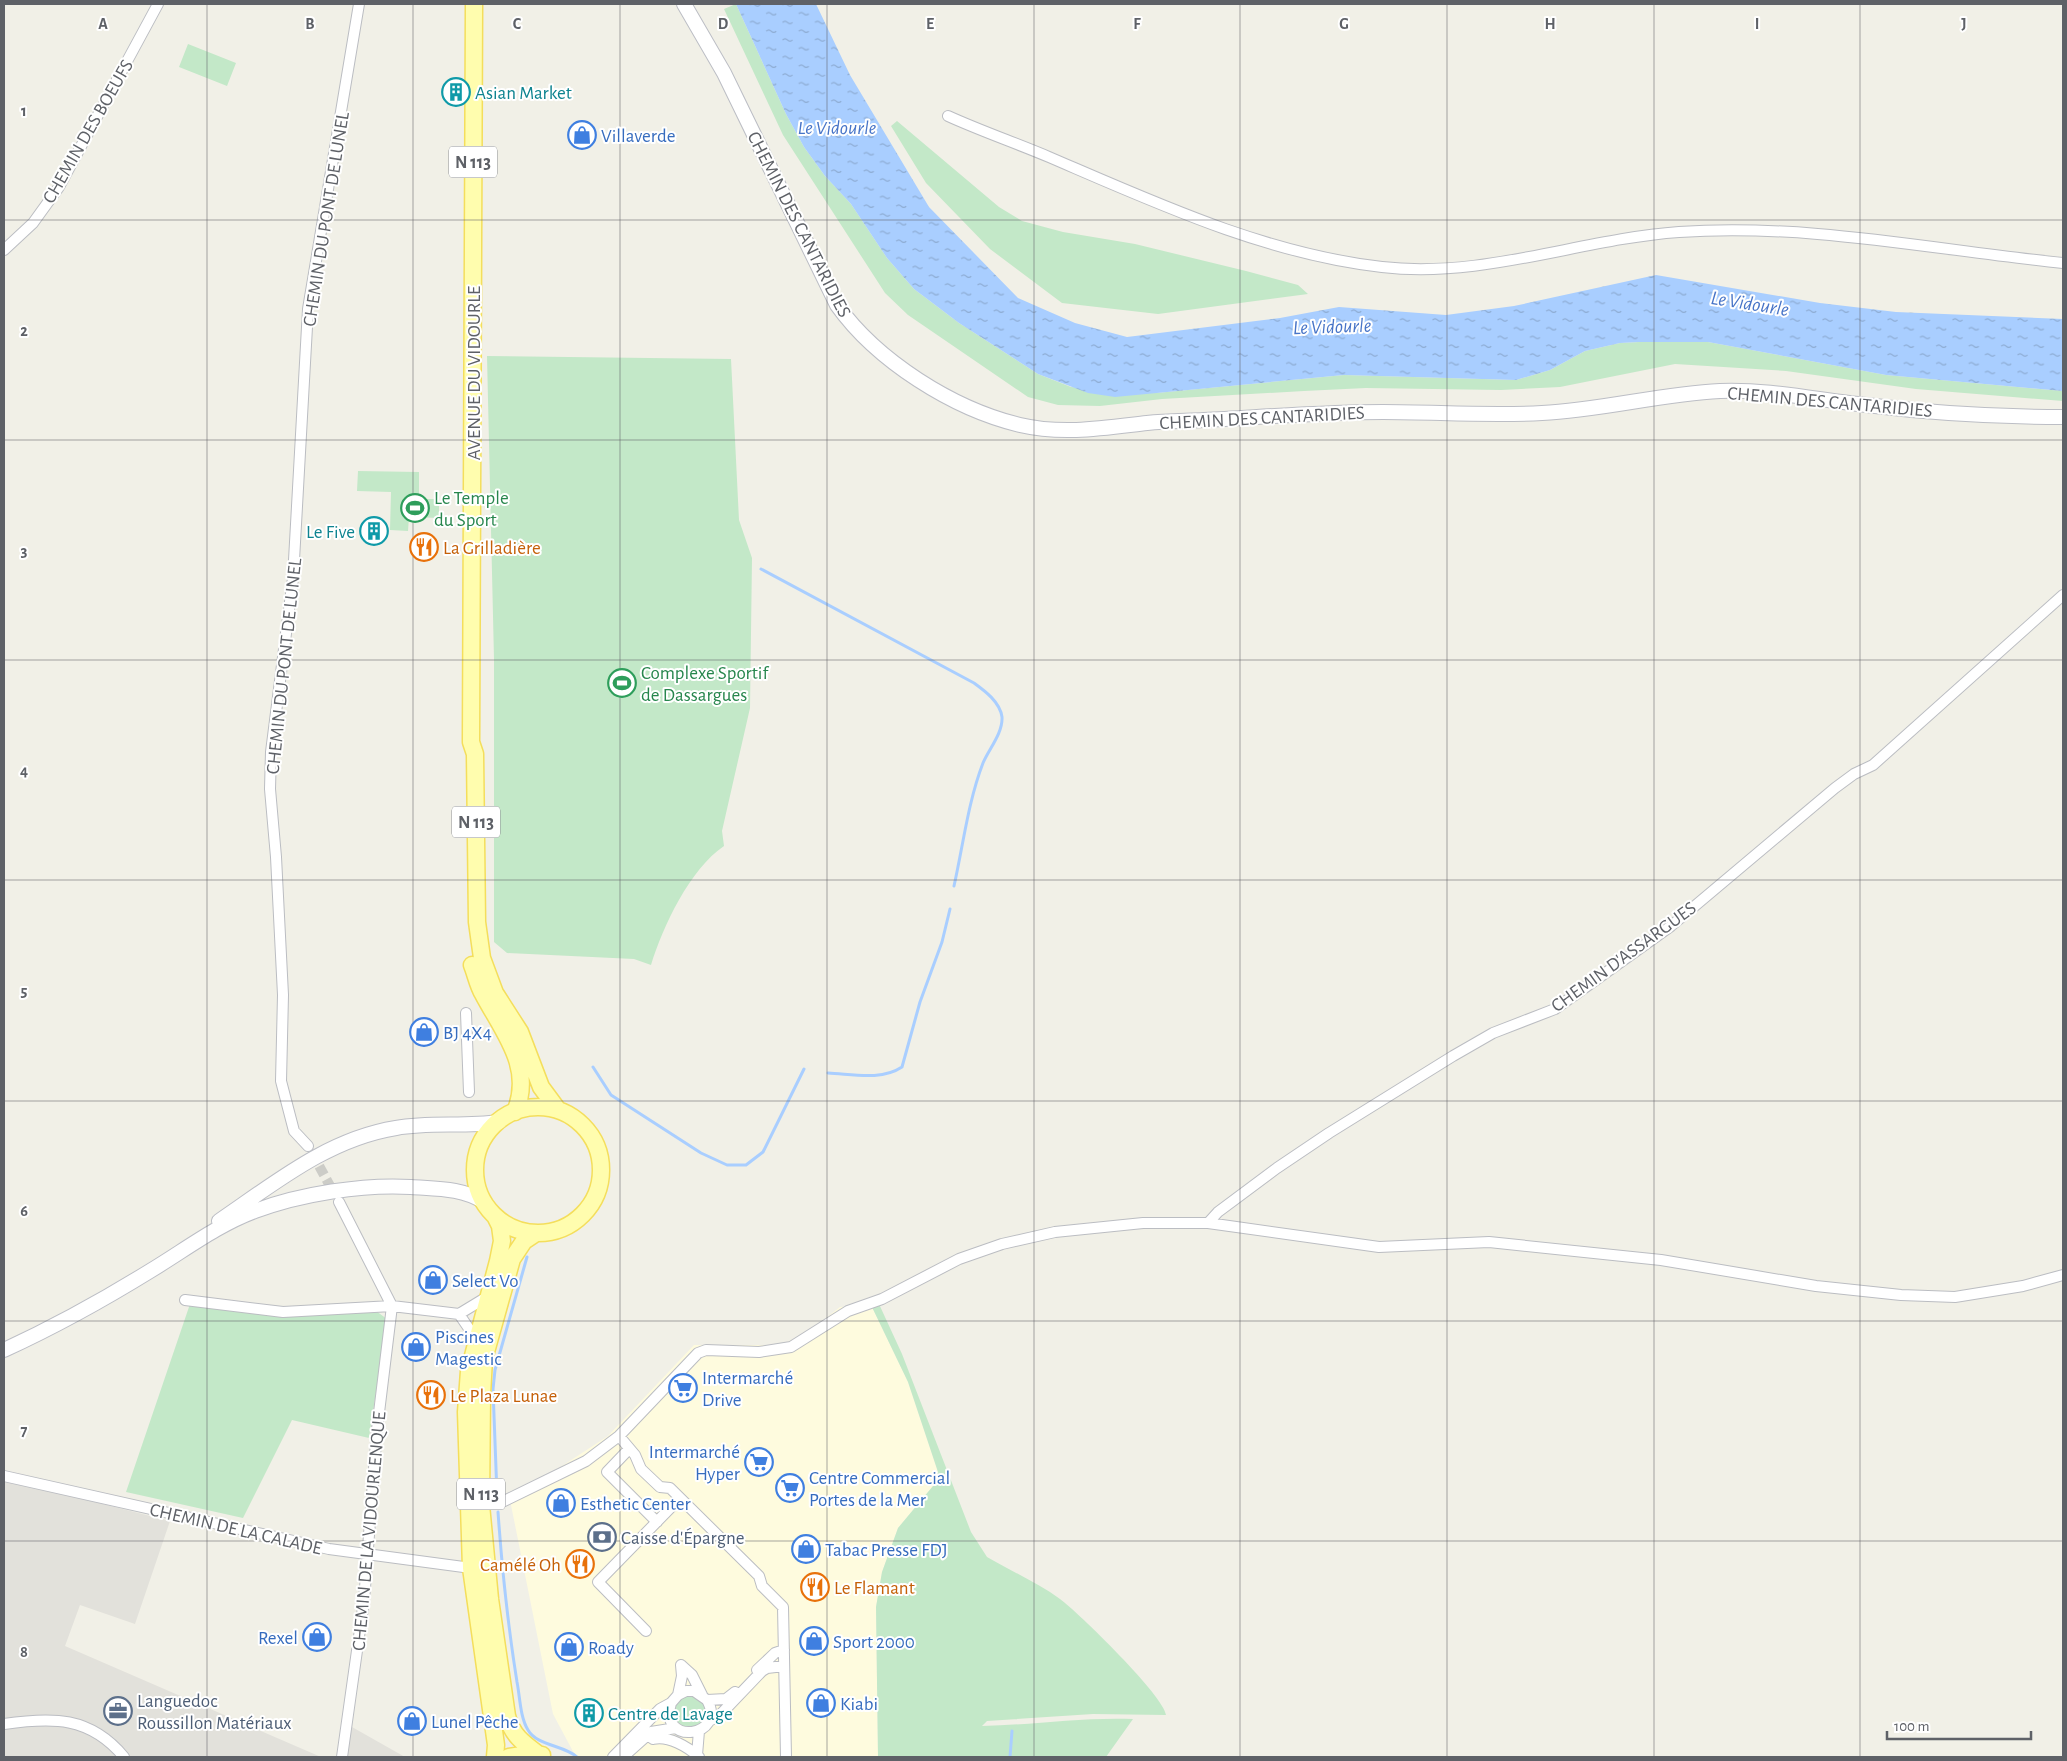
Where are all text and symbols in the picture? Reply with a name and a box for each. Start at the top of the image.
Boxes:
text: A [98,16,108,32]
text: B [305,16,315,32]
text: C [513,16,522,32]
text: D [718,16,729,32]
text: E [926,16,934,32]
text: F [1133,16,1141,32]
text: G [1339,16,1349,32]
text: H [1544,16,1556,32]
text: I [1755,16,1759,32]
text: J [1961,16,1967,32]
street label: CHEMIN DES BOEUFS [40,57,137,207]
building icon: Asian Market [441,77,471,107]
place label: Asian Market [475,84,572,103]
text: 1 [21,103,27,119]
street label: CHEMIN DU PONT DE LUNEL [300,110,353,328]
water label: Le Vidourle [798,118,877,138]
shop icon: Villaverde [567,120,597,150]
place label: Villaverde [601,127,675,146]
street label: CHEMIN DES CANTARIDIES [744,129,854,321]
road number: N 113 [449,146,497,178]
street label: AVENUE DU VIDOURLE [465,286,484,460]
water label: Le Vidourle [1709,288,1791,320]
water label: Le Vidourle [1292,316,1372,338]
text: 2 [20,323,28,339]
street label: CHEMIN DES CANTARIDIES [1727,384,1933,421]
street label: CHEMIN DES CANTARIDIES [1159,404,1365,433]
place label: Le Temple du Sport [434,489,509,530]
sports icon: Le Temple du Sport [400,493,430,523]
building icon: Le Five [359,516,389,546]
place label: Le Five [306,523,355,542]
restaurant icon: La Grilladière [409,532,439,562]
place label: La Grilladière [443,539,541,558]
text: 3 [21,543,28,559]
street label: CHEMIN DU PONT DE LUNEL [264,557,305,775]
place label: Complexe Sportif de Dassargues [641,664,769,705]
sports icon: Complexe Sportif de Dassargues [607,668,637,698]
text: 4 [20,763,28,779]
road number: N 113 [452,806,500,838]
street label: CHEMIN D'ASSARGUES [1548,898,1700,1016]
text: 5 [21,983,28,999]
shop icon: BJ 4X4 [409,1017,439,1047]
place label: BJ 4X4 [443,1024,492,1043]
text: 6 [20,1203,28,1219]
shop icon: Select Vo [418,1265,448,1295]
place label: Select Vo [452,1272,519,1291]
place label: Piscines Magestic [435,1328,502,1369]
shop icon: Piscines Magestic [401,1332,431,1362]
place label: Intermarché Drive [702,1369,793,1410]
supermarket icon: Intermarché Drive [668,1373,698,1403]
restaurant icon: Le Plaza Lunae [416,1380,446,1410]
place label: Le Plaza Lunae [450,1387,557,1406]
street label: CHEMIN DE LA VIDOURLENQUE [350,1411,389,1652]
text: 7 [21,1423,28,1439]
place label: Intermarché Hyper [649,1443,740,1484]
supermarket icon: Intermarché Hyper [744,1447,774,1477]
place label: Centre Commercial Portes de la Mer [809,1469,950,1510]
supermarket icon: Centre Commercial Portes de la Mer [775,1473,805,1503]
road number: N 113 [457,1478,505,1510]
shop icon: Esthetic Center [546,1488,576,1518]
place label: Esthetic Center [580,1495,691,1514]
street label: CHEMIN DE LA CALADE [148,1500,324,1559]
bank icon: Caisse d'Épargne [587,1522,617,1552]
place label: Caisse d'Épargne [621,1527,745,1548]
shop icon: Tabac Presse FDJ [791,1534,821,1564]
place label: Tabac Presse FDJ [825,1541,948,1560]
restaurant icon: Camélé Oh [565,1549,595,1579]
place label: Camélé Oh [480,1556,561,1575]
restaurant icon: Le Flamant [800,1572,830,1602]
place label: Le Flamant [834,1579,915,1598]
shop icon: Rexel [302,1622,332,1652]
shop icon: Sport 2000 [799,1626,829,1656]
place label: Rexel [258,1629,298,1648]
shop icon: Roady [554,1632,584,1662]
place label: Sport 2000 [833,1633,915,1652]
place label: Roady [588,1639,634,1658]
text: 8 [20,1644,28,1660]
shop icon: Kiabi [806,1688,836,1718]
place label: Languedoc Roussillon Matériaux [137,1692,292,1733]
place label: Kiabi [840,1695,878,1714]
office icon: Languedoc Roussillon Matériaux [103,1696,133,1726]
building icon: Centre de Lavage [574,1698,604,1728]
place label: Centre de Lavage [608,1705,733,1724]
shop icon: Lunel Pêche [397,1706,427,1736]
scale bar [1887,1708,2031,1740]
place label: Lunel Pêche [431,1713,519,1732]
text: 100 m [1894,1719,1929,1734]

